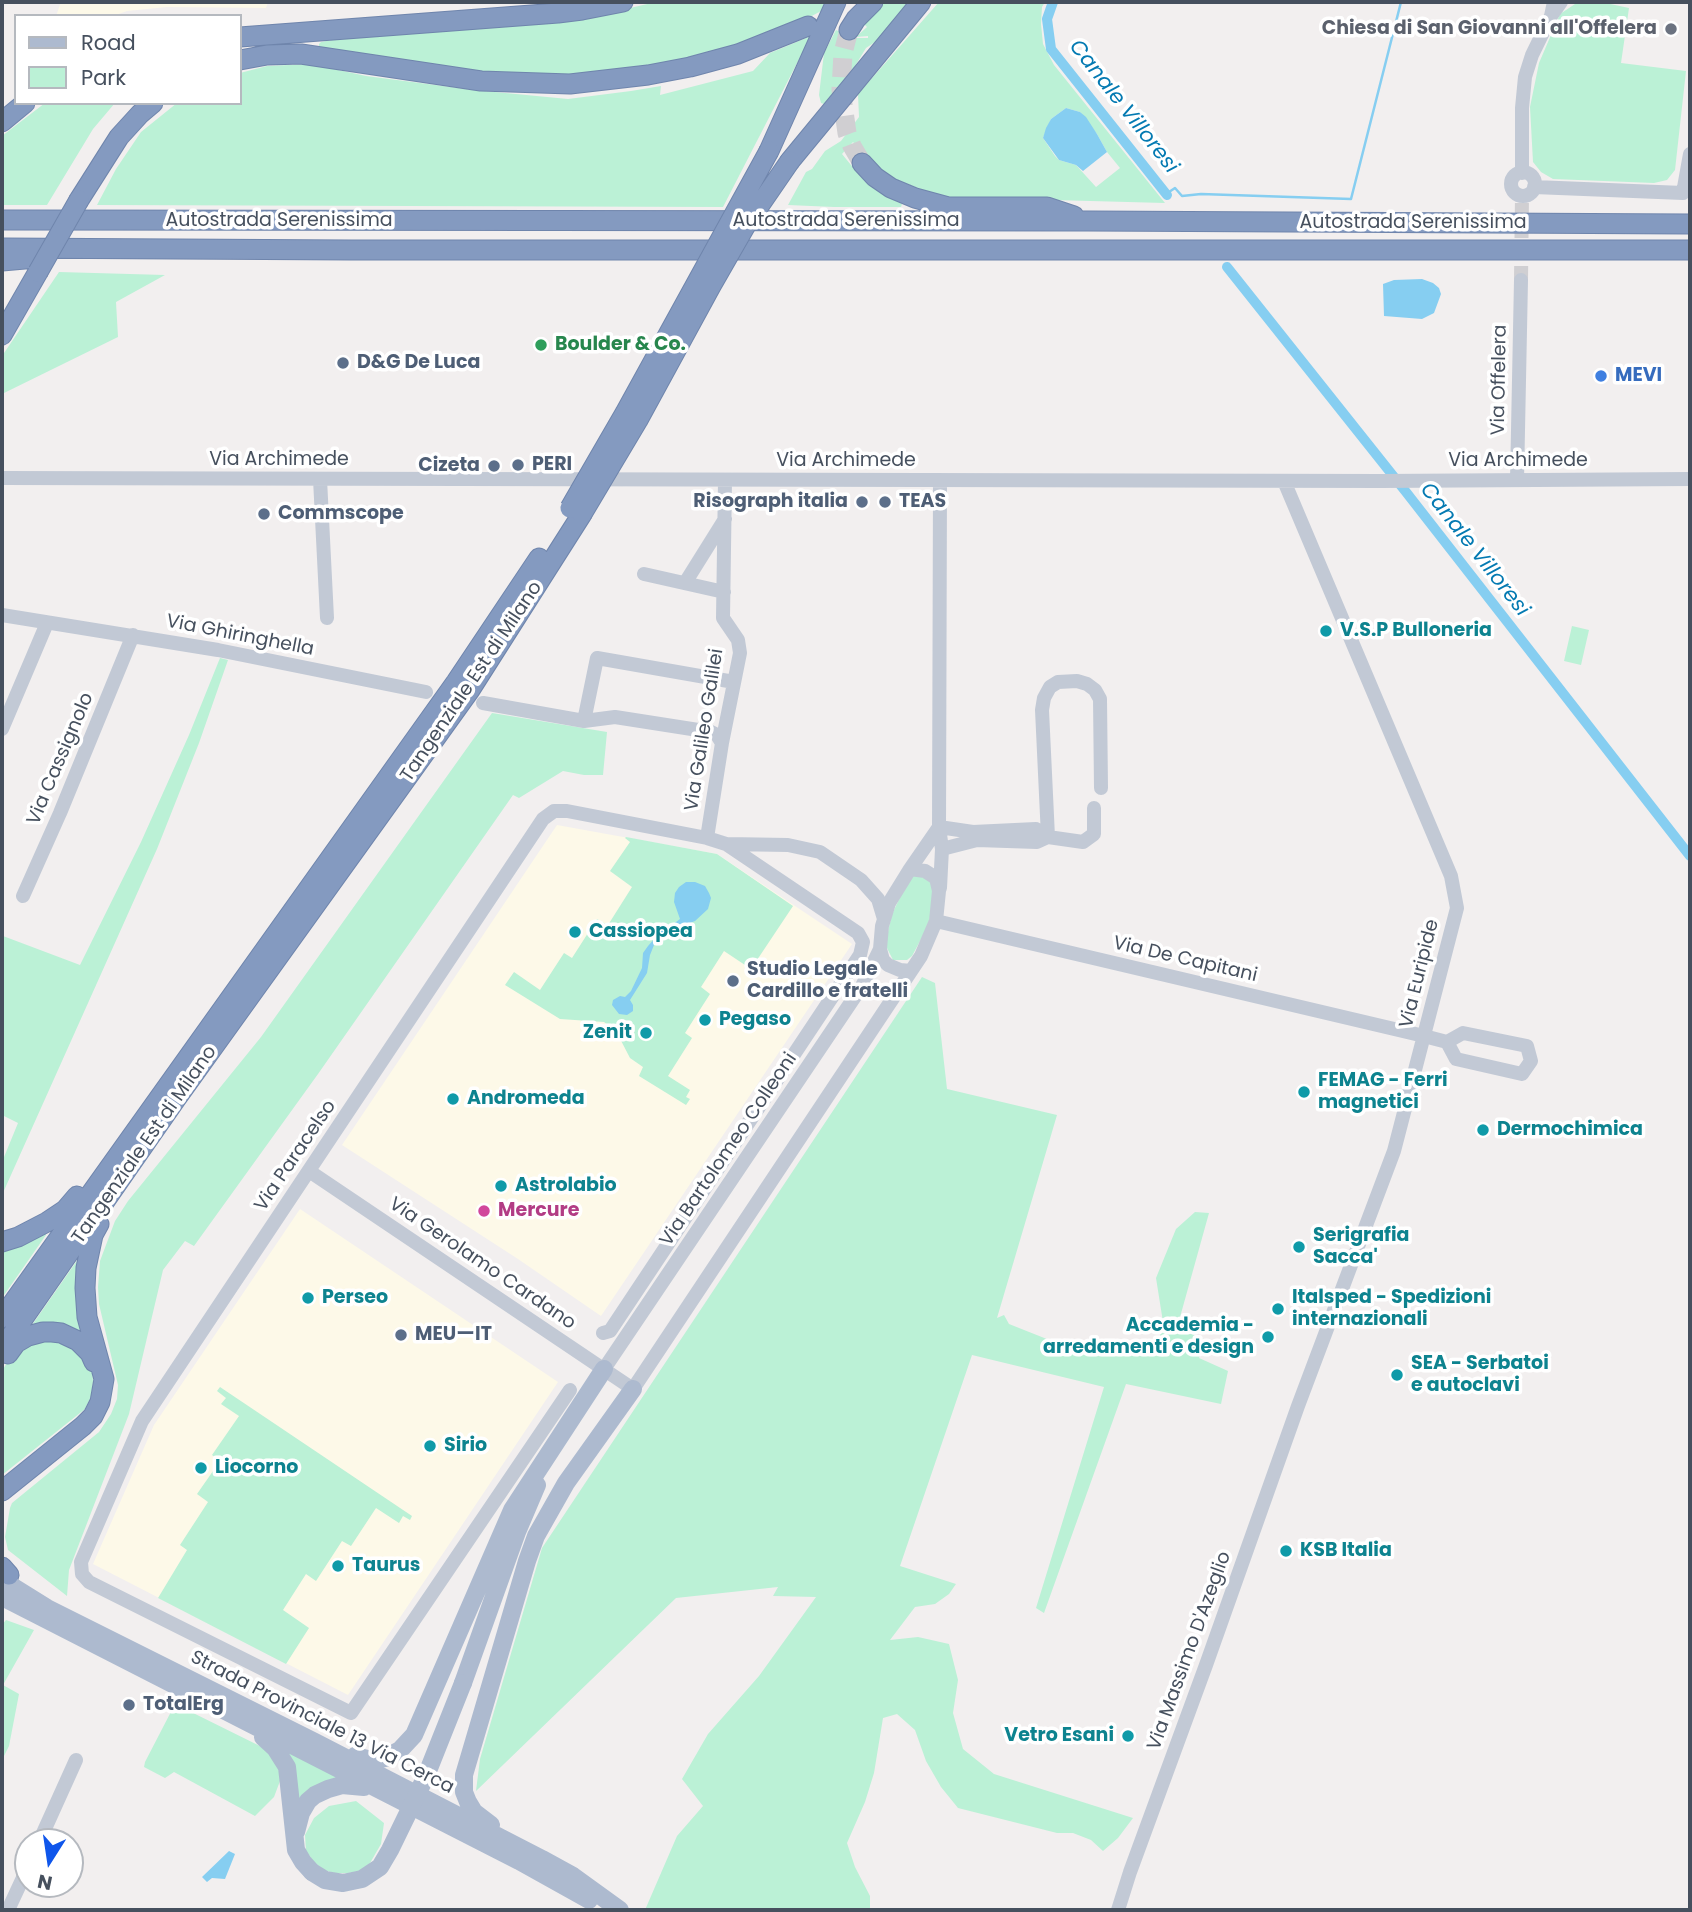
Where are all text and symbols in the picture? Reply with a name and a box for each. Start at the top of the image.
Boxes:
legend [14,14,242,105]
place label: Chiesa di San Giovanni all'Offelera [1322,18,1657,40]
marker: Chiesa di San Giovanni all'Offelera [1663,21,1679,37]
text: Road [81,28,136,57]
water label: Canale Villoresi [1063,35,1183,179]
text: Park [81,63,126,92]
street label: Autostrada Serenissima [165,210,393,232]
street label: Autostrada Serenissima [732,210,960,232]
street label: Autostrada Serenissima [1299,212,1527,234]
street label: Via Offelera [1488,324,1512,436]
place label: Boulder & Co. [555,334,686,356]
marker: Boulder & Co. [533,337,549,353]
place label: D&G De Luca [357,352,480,374]
marker: D&G De Luca [335,355,351,371]
place label: MEVI [1615,365,1662,387]
marker: MEVI [1593,368,1609,384]
street label: Via Archimede [209,449,349,471]
street label: Via Archimede [776,450,916,472]
street label: Via Archimede [1448,450,1588,472]
place label: PERI [532,454,572,476]
place label: Cizeta [418,455,480,477]
marker: PERI [510,457,526,473]
marker: Cizeta [486,458,502,474]
water label: Canale Villoresi [1414,478,1534,622]
place label: Risograph italia [693,491,848,513]
place label: TEAS [899,491,946,513]
marker: Risograph italia [854,494,870,510]
marker: TEAS [877,494,893,510]
place label: Commscope [278,503,404,525]
marker: Commscope [256,506,272,522]
street label: Tangenziale Est di Milano [396,577,548,787]
street label: Via Ghiringhella [164,611,316,661]
place label: V.S.P Bulloneria [1340,620,1492,642]
marker: V.S.P Bulloneria [1318,623,1334,639]
street label: Via Galileo Galilei [681,647,729,813]
street label: Via Cassignolo [23,689,99,829]
street label: Via Euripide [1395,917,1445,1031]
place label: Cassiopea [589,921,693,943]
marker: Cassiopea [567,924,583,940]
street label: Via De Capitani [1111,932,1259,988]
place label: Studio Legale Cardillo e fratelli [747,959,908,1003]
marker: Studio Legale Cardillo e fratelli [725,973,741,989]
place label: Pegaso [719,1009,791,1031]
marker: Pegaso [697,1012,713,1028]
place label: Zenit [583,1022,632,1044]
marker: Zenit [638,1025,654,1041]
street label: Tangenziale Est di Milano [68,1041,222,1249]
street label: Via Bartolomeo Colleoni [656,1049,802,1251]
place label: FEMAG - Ferri magnetici [1318,1070,1448,1114]
marker: FEMAG - Ferri magnetici [1296,1084,1312,1100]
place label: Andromeda [467,1088,585,1110]
marker: Andromeda [445,1091,461,1107]
street label: Via Paracelso [250,1096,342,1216]
place label: Dermochimica [1497,1119,1643,1141]
marker: Dermochimica [1475,1122,1491,1138]
place label: Astrolabio [515,1175,617,1197]
marker: Astrolabio [493,1178,509,1194]
street label: Via Gerolamo Cardano [384,1193,580,1335]
place label: Mercure [498,1200,579,1222]
marker: Mercure [476,1203,492,1219]
place label: Serigrafia Sacca' [1313,1225,1409,1269]
marker: Serigrafia Sacca' [1291,1239,1307,1255]
place label: Perseo [322,1287,388,1309]
place label: Italsped - Spedizioni internazionali [1292,1287,1491,1331]
marker: Perseo [300,1290,316,1306]
marker: Italsped - Spedizioni internazionali [1270,1301,1286,1317]
place label: Accademia - arredamenti e design [1043,1315,1254,1359]
place label: MEUーIT [415,1324,492,1346]
marker: MEUーIT [393,1327,409,1343]
marker: Accademia - arredamenti e design [1260,1329,1276,1345]
place label: SEA - Serbatoi e autoclavi [1411,1353,1549,1397]
marker: SEA - Serbatoi e autoclavi [1389,1367,1405,1383]
place label: Sirio [444,1435,487,1457]
marker: Sirio [422,1438,438,1454]
place label: Liocorno [215,1457,298,1479]
marker: Liocorno [193,1460,209,1476]
place label: KSB Italia [1300,1540,1392,1562]
marker: KSB Italia [1278,1543,1294,1559]
street label: Via Massimo D'Azeglio [1143,1548,1237,1754]
place label: Taurus [352,1555,420,1577]
marker: Taurus [330,1558,346,1574]
street label: Strada Provinciale 13 Via Cerca [186,1646,458,1800]
place label: TotalErg [143,1694,224,1716]
marker: TotalErg [121,1697,137,1713]
place label: Vetro Esani [1004,1725,1114,1747]
marker: Vetro Esani [1120,1728,1136,1744]
north arrow [14,1828,84,1898]
text: N [35,1867,55,1897]

